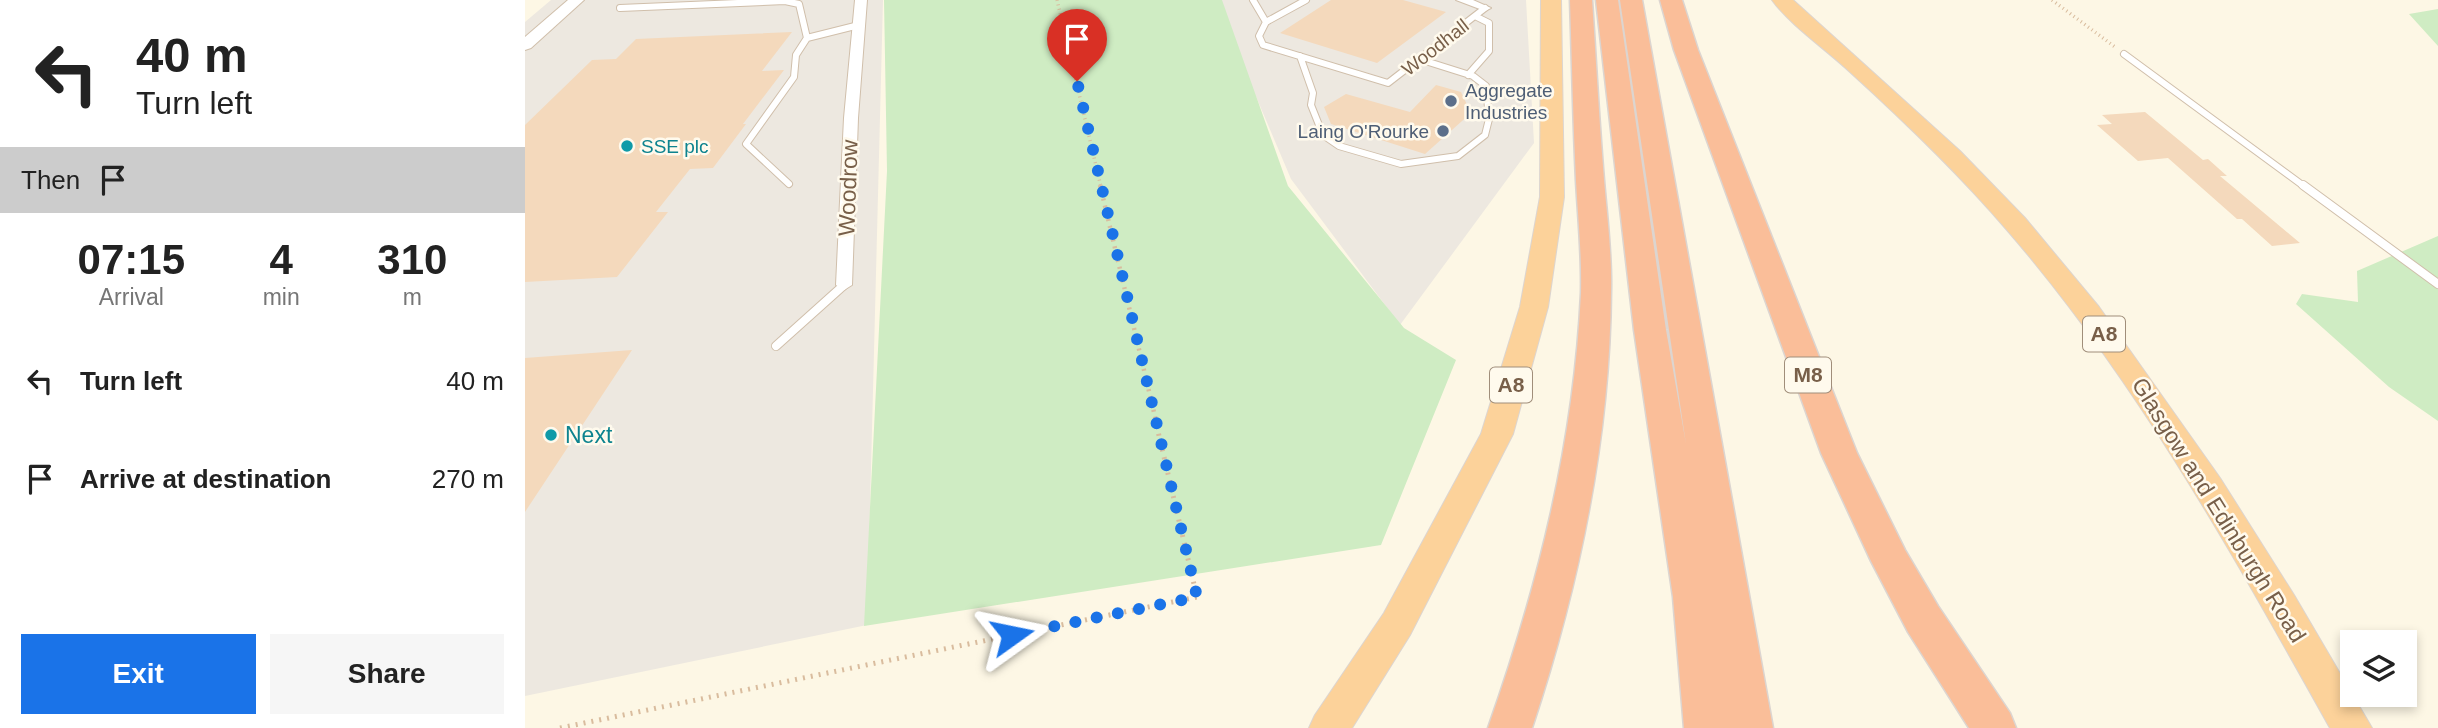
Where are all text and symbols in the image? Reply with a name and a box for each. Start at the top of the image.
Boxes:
pin [1047,9,1107,81]
street label: Woodhall [1398,15,1473,80]
icon: arrive [1058,20,1096,58]
icon: left [21,28,112,119]
text: 40 m [136,28,248,82]
place label: Aggregate Industries [1465,80,1553,123]
text: Turn left [136,85,252,121]
marker: Aggregate Industries [1443,93,1459,109]
place label: Laing O'Rourke [1298,121,1429,142]
marker: Laing O'Rourke [1435,123,1451,139]
place label: SSE plc [641,136,709,157]
marker: SSE plc [619,138,635,154]
street label: Woodrow [833,139,863,237]
icon: arrive [94,161,132,199]
text: Then [21,165,80,195]
text: 07:15 [78,236,185,283]
text: 4 [269,236,293,283]
text: 310 [377,236,447,283]
text: Arrival [99,284,164,310]
text: min [263,284,300,310]
text: m [403,284,422,310]
road number: A8 [2083,316,2125,352]
road number: M8 [1785,358,1831,392]
icon: left [21,362,59,400]
text: Turn left [80,366,182,396]
text: 40 m [446,366,504,396]
road number: A8 [1490,368,1532,402]
street label: Glasgow and Edinburgh Road [2127,373,2311,647]
place label: Next [565,422,613,448]
marker: Next [543,427,559,443]
icon: arrive [21,460,59,498]
text: Arrive at destination [80,464,331,494]
text: 270 m [432,464,504,494]
position arrow [975,598,1049,672]
map controls [2340,630,2417,707]
button: layers [2340,630,2417,707]
button: Exit [21,634,256,714]
button: Share [270,634,504,714]

